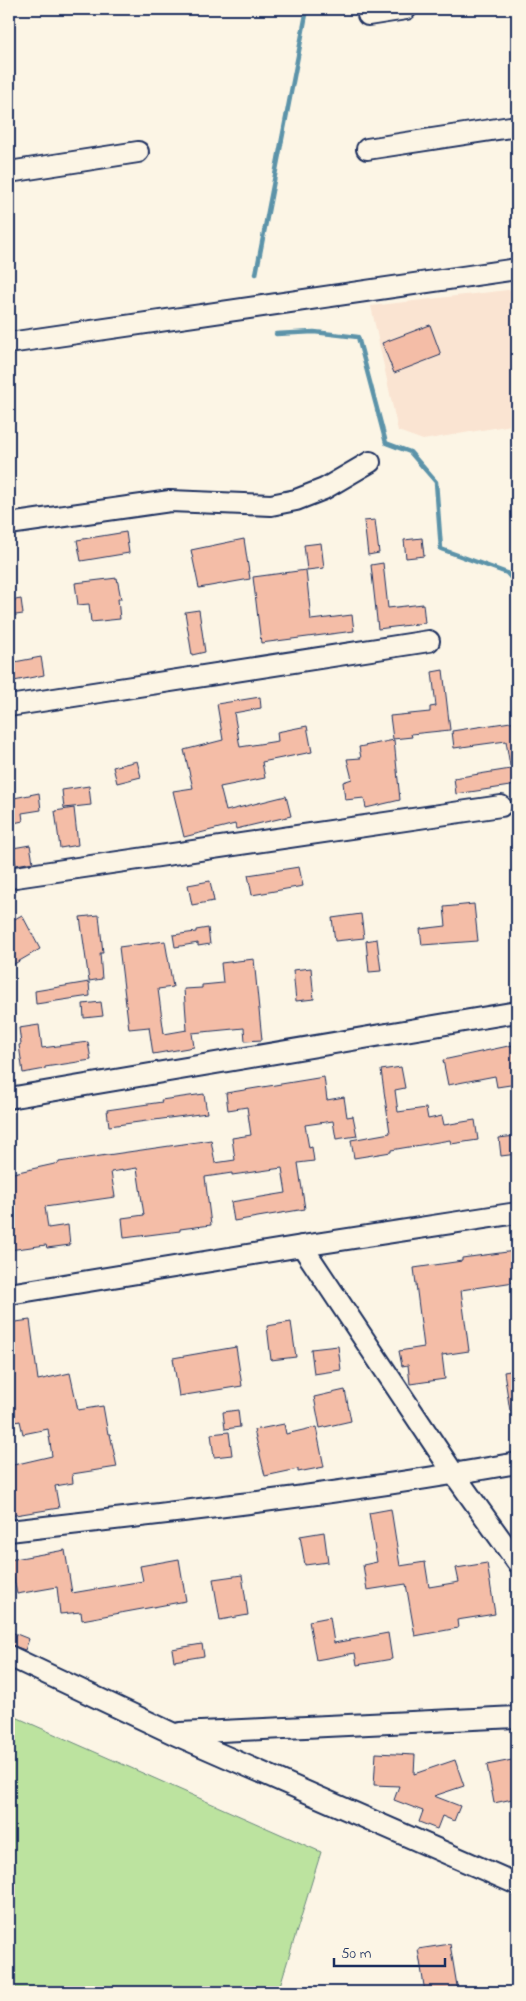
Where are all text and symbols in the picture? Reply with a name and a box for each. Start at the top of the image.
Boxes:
scale bar [334,1936,445,1968]
text: 50 m [341,1943,372,1965]

